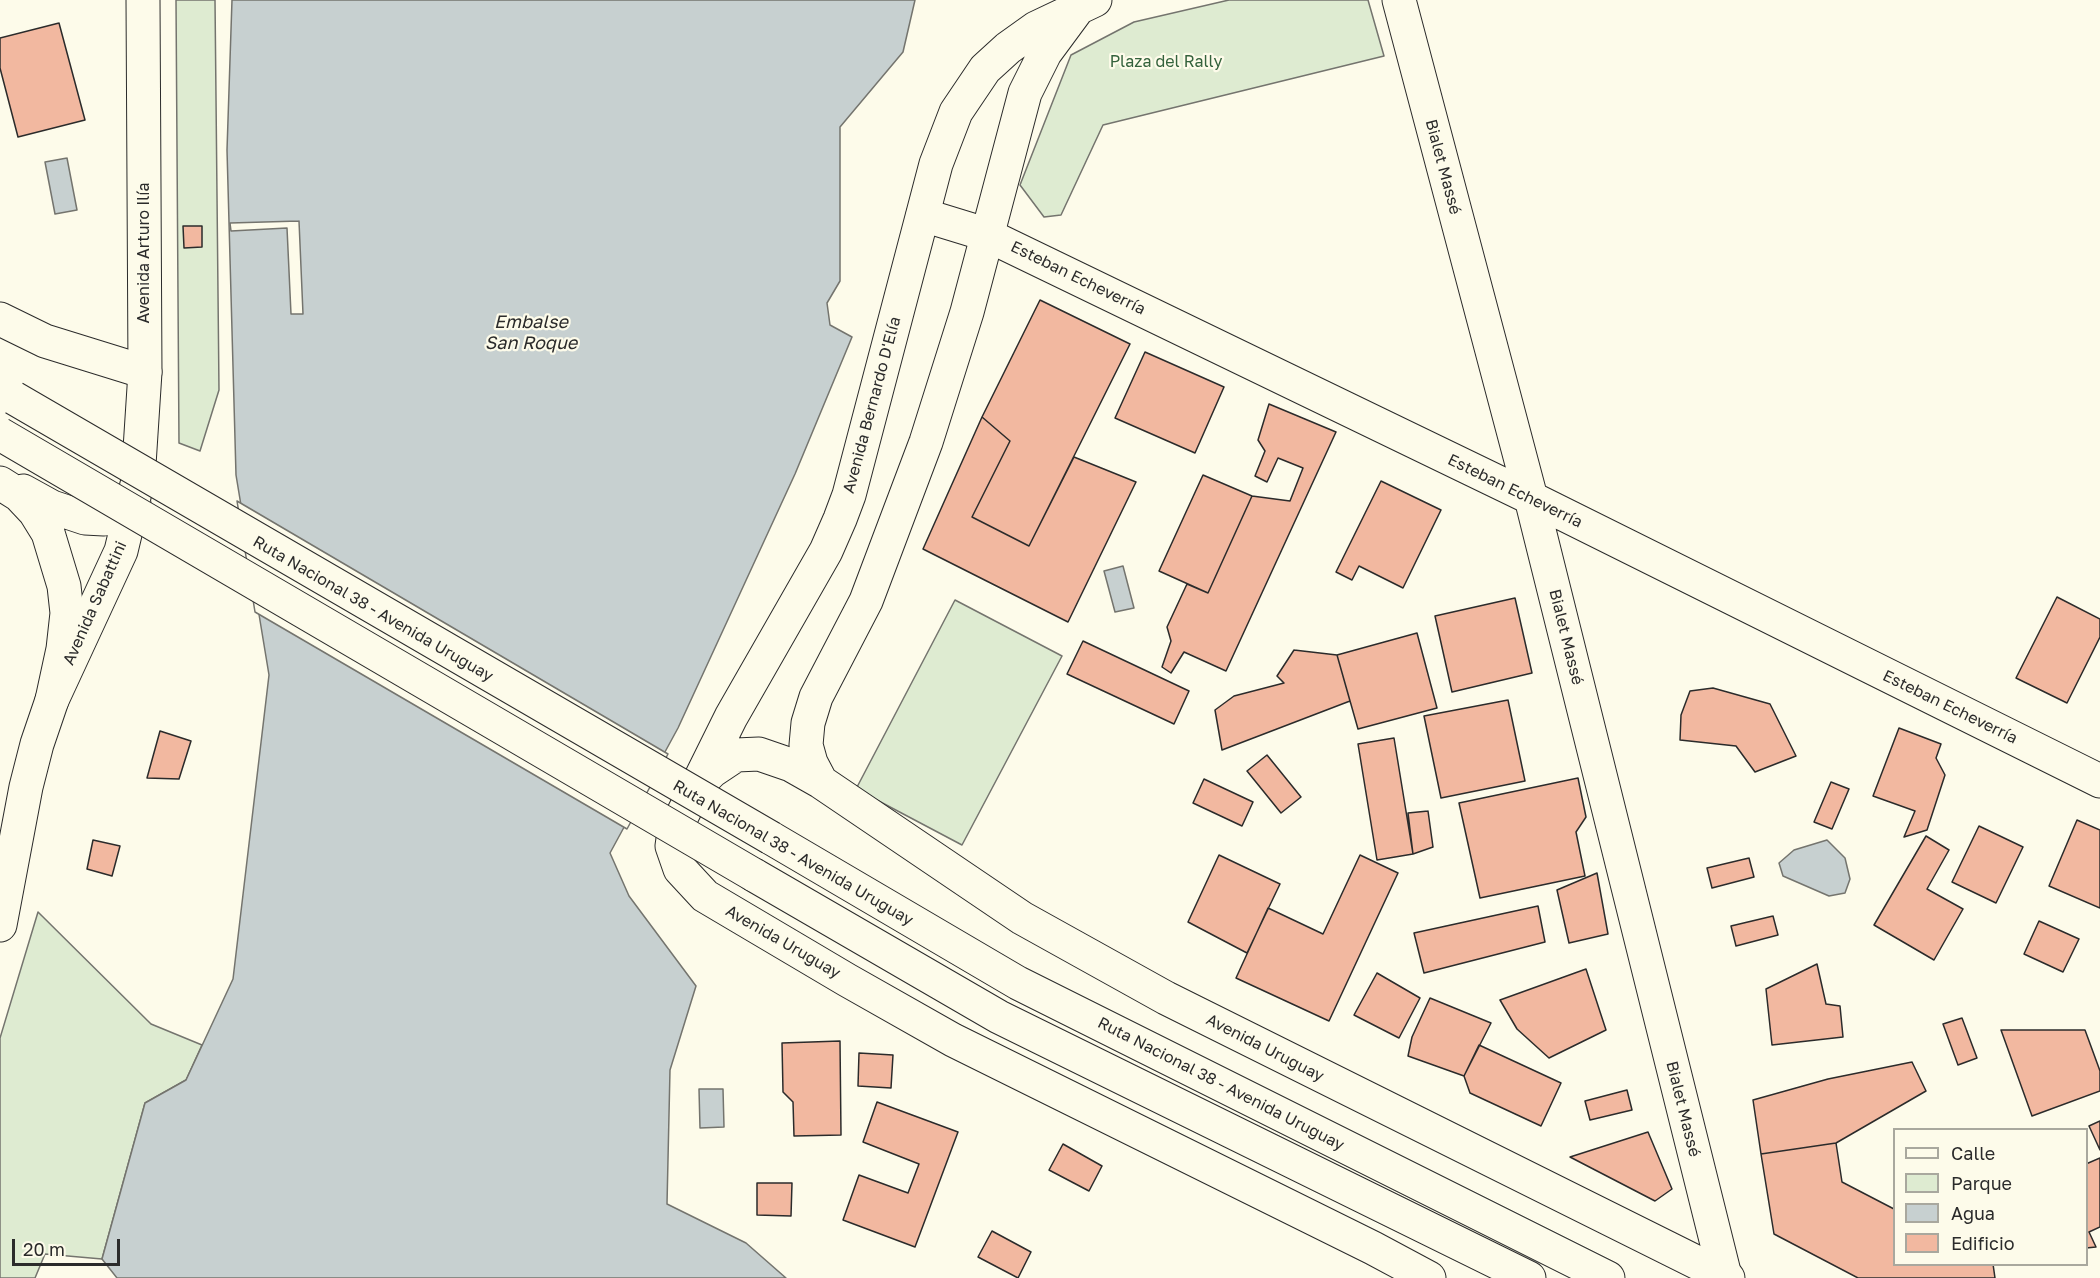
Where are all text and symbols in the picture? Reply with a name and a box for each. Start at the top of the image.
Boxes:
park label: Plaza del Rally [1110,52,1222,72]
street label: Bialet Massé [1421,117,1465,217]
street label: Avenida Arturo Ilía [134,182,154,324]
street label: Esteban Echeverría [1008,237,1148,319]
water label: Embalse San Roque [485,311,577,354]
street label: Avenida Bernardo D'Elía [839,314,905,496]
street label: Esteban Echeverría [1445,450,1585,532]
street label: Ruta Nacional 38 - Avenida Uruguay [249,532,497,686]
street label: Avenida Sabattini [59,538,131,668]
street label: Bialet Massé [1545,587,1587,687]
street label: Esteban Echeverría [1880,666,2020,748]
street label: Ruta Nacional 38 - Avenida Uruguay [669,776,917,930]
street label: Avenida Uruguay [722,901,844,983]
street label: Avenida Uruguay [1203,1010,1327,1086]
street label: Ruta Nacional 38 - Avenida Uruguay [1094,1013,1348,1155]
street label: Bialet Massé [1662,1059,1704,1159]
legend [1893,1128,2088,1266]
text: Calle [1951,1142,1995,1164]
text: Parque [1951,1172,2012,1194]
text: Agua [1951,1202,1995,1224]
scale bar [15,1227,123,1265]
text: Edificio [1951,1232,2015,1254]
text: 20 m [23,1238,65,1260]

